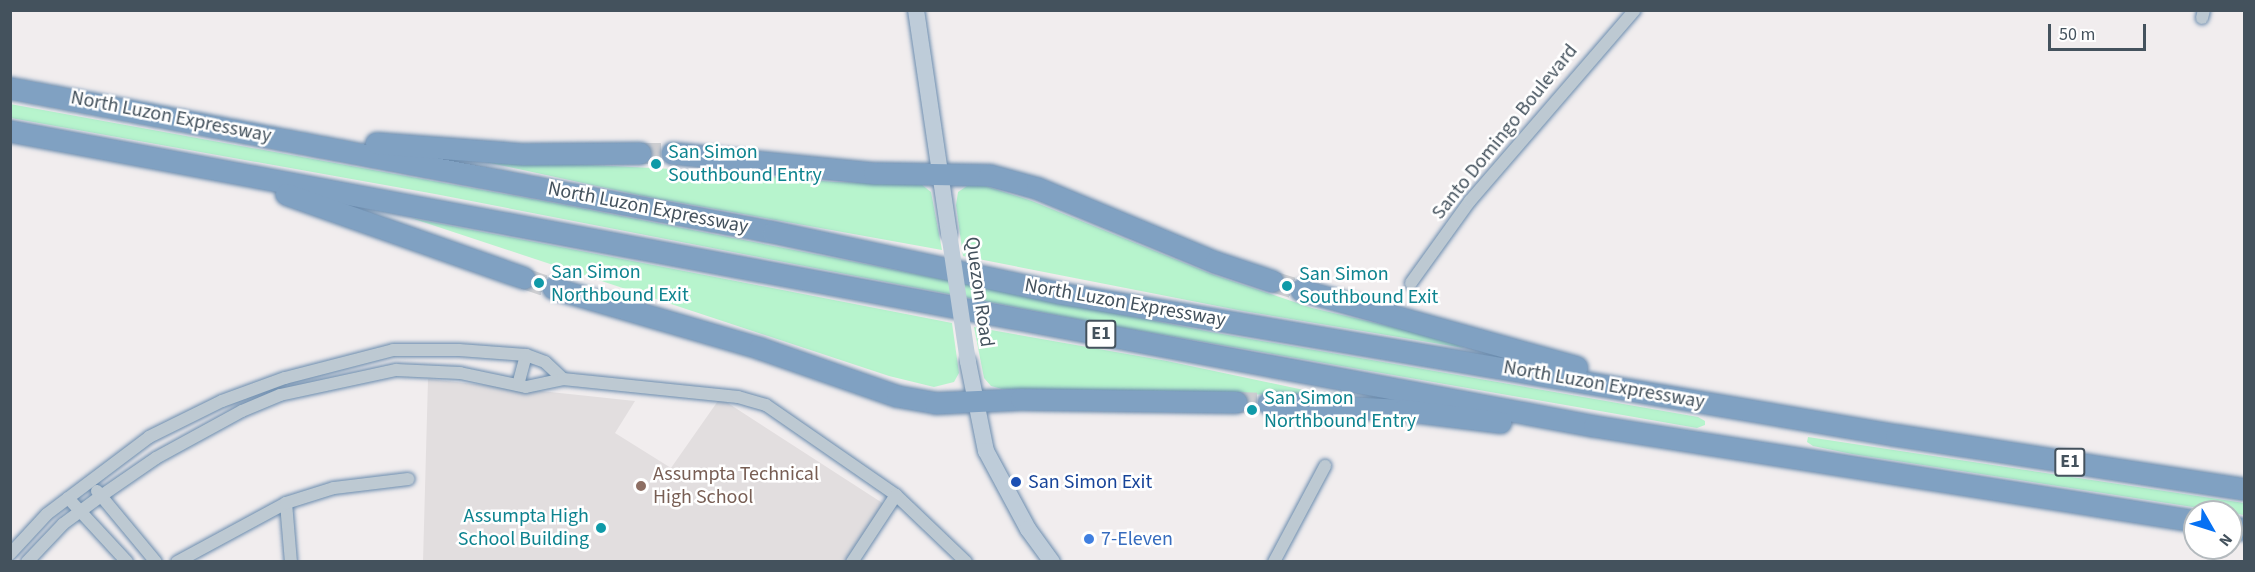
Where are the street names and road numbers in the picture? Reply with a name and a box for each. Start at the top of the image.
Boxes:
street label: Santo Domingo Boulevard [1427,39,1583,225]
street label: North Luzon Expressway [69,86,273,148]
street label: North Luzon Expressway [546,177,750,239]
street label: Quezon Road [959,235,999,349]
street label: North Luzon Expressway [1023,273,1227,333]
road number: E1 [1084,319,1118,349]
street label: North Luzon Expressway [1502,355,1706,415]
road number: E1 [2054,447,2086,477]

